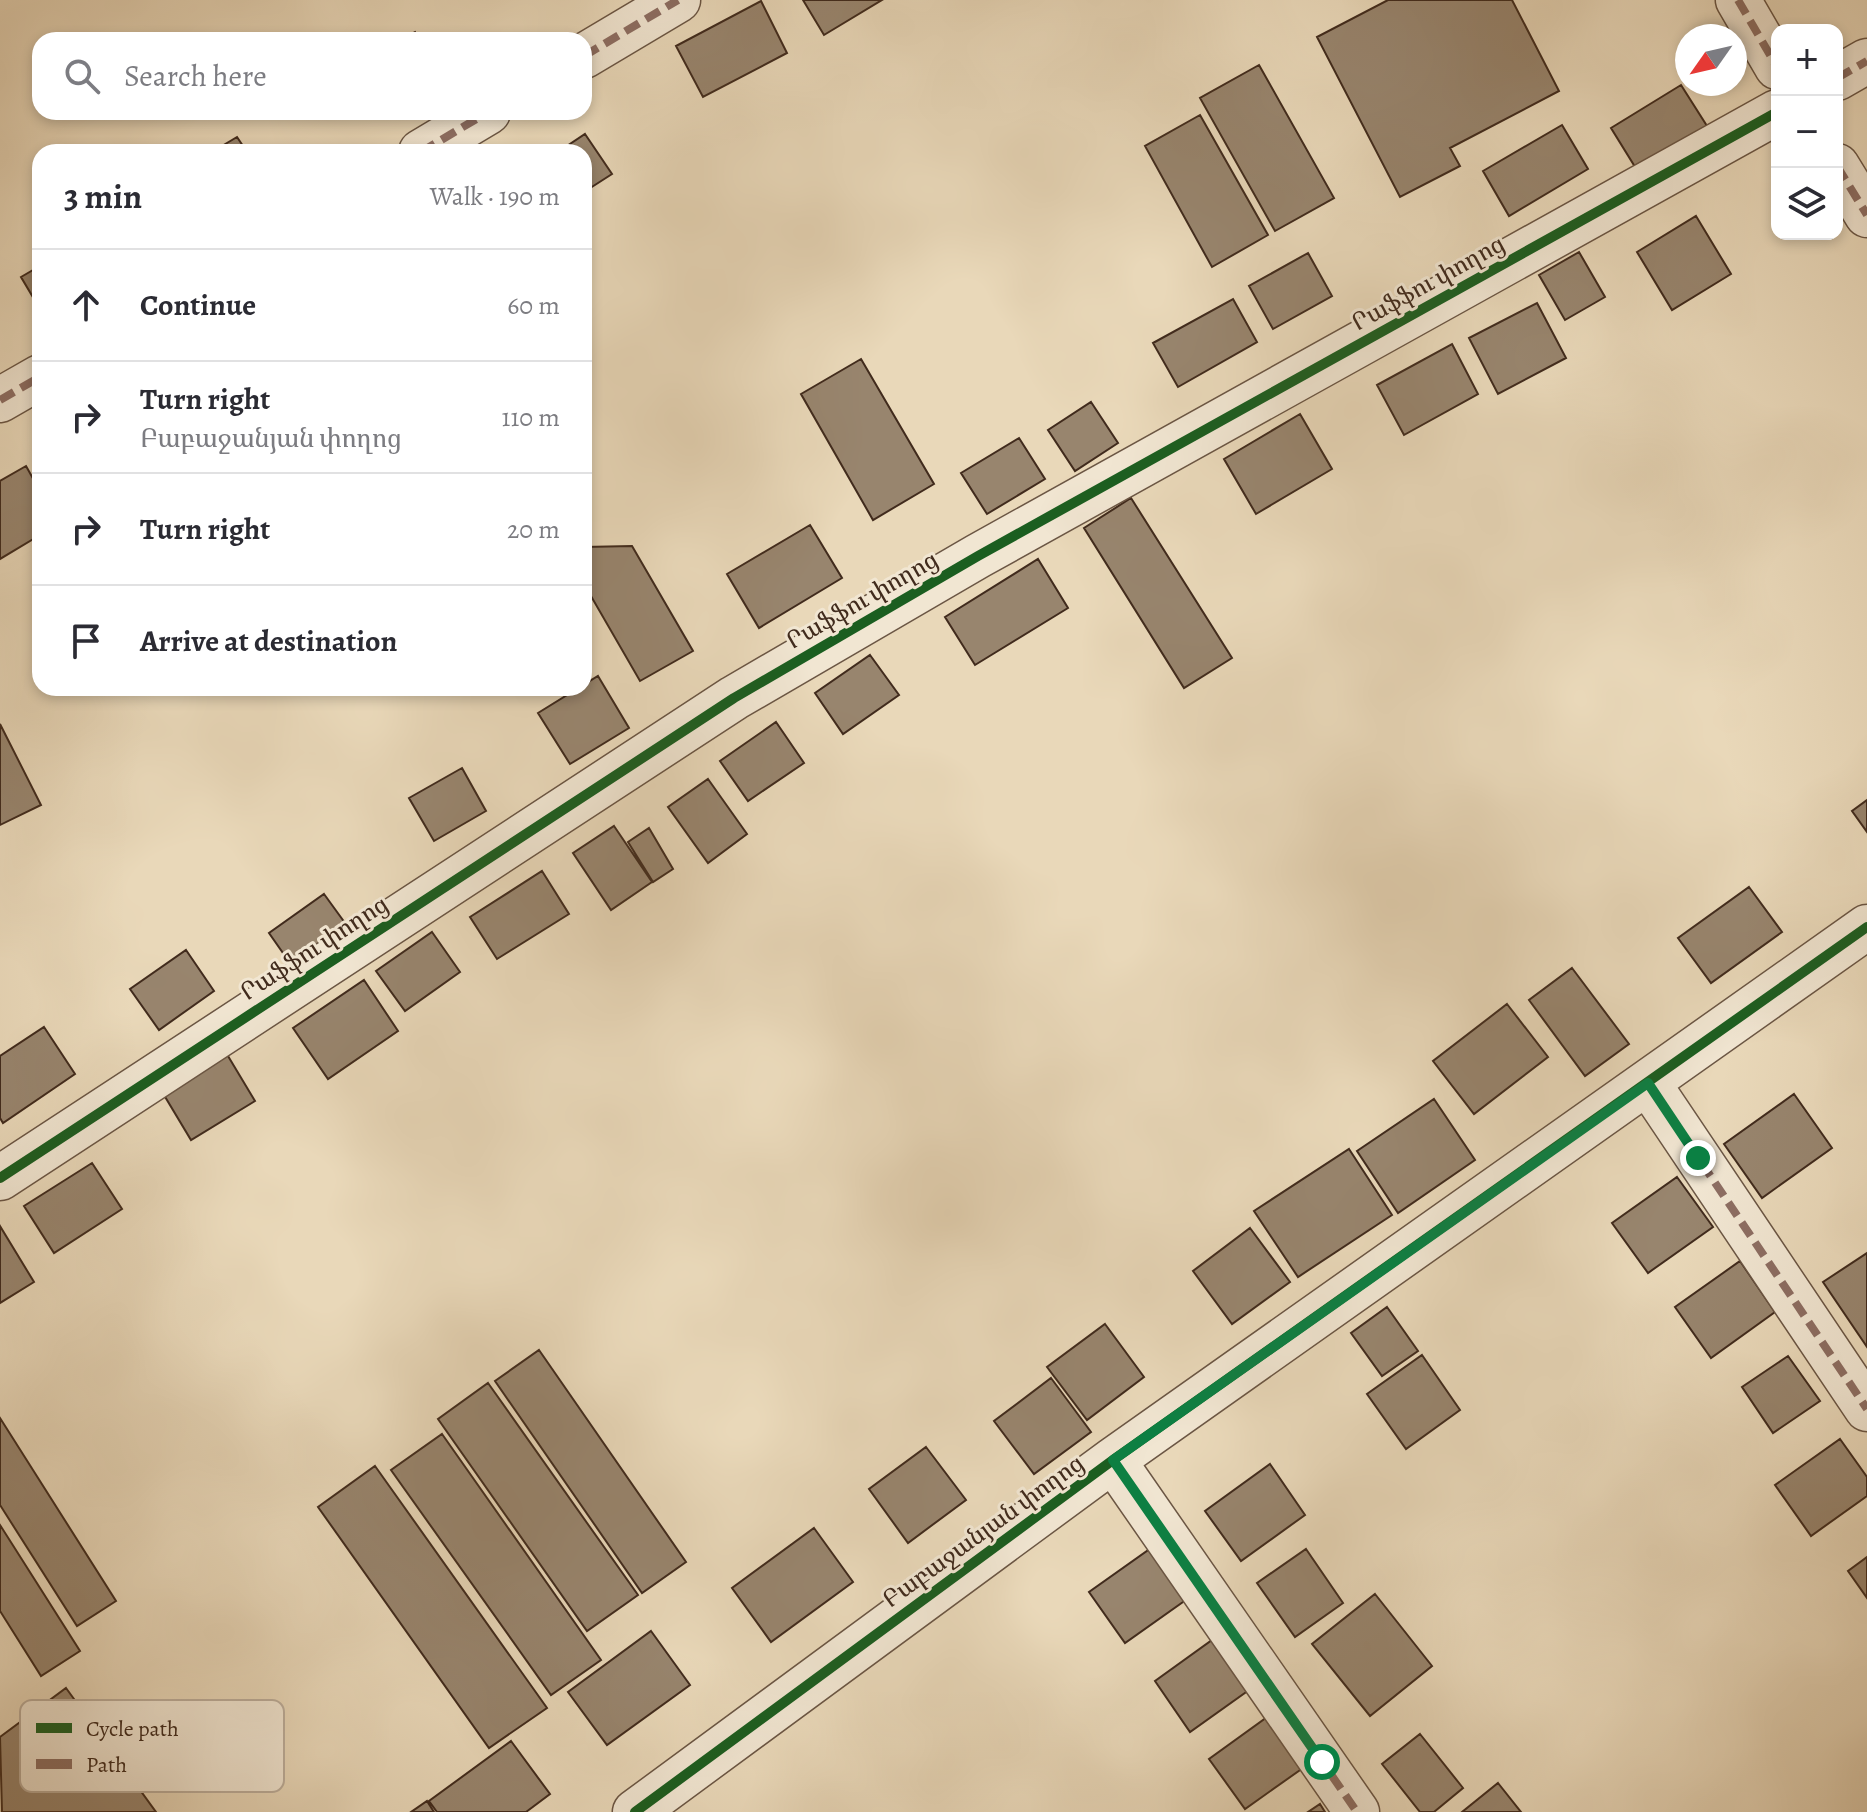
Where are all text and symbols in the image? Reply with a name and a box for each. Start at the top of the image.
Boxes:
north arrow [1675,24,1747,96]
map controls [1771,24,1843,240]
button: + [1771,24,1843,96]
search box [32,32,592,120]
icon: search [60,54,104,98]
text: Search here [124,56,267,96]
button: − [1771,96,1843,168]
button: layers [1771,168,1843,240]
text: 3 min [64,173,142,220]
text: Walk · 190 m [430,179,560,214]
street label: Րաֆֆու փողոց [1346,228,1510,338]
icon: ahead [64,283,108,327]
text: Continue [140,285,256,325]
text: 60 m [507,288,560,323]
text: Turn right [140,379,270,419]
icon: right [64,395,108,439]
text: 110 m [502,400,560,435]
text: Բաբաջանյան փողոց [140,421,402,456]
icon: right [64,507,108,551]
text: Turn right [140,509,270,549]
text: 20 m [507,512,560,547]
street label: Րաֆֆու փողոց [780,544,944,656]
icon: arrive [64,619,108,663]
text: Arrive at destination [140,621,397,661]
street label: Րաֆֆու փողոց [234,888,394,1008]
route end [1680,1140,1716,1176]
street label: Բաբաջանյան փողոց [876,1447,1090,1615]
legend [20,1700,284,1792]
text: Cycle path [86,1714,179,1744]
route start [1304,1744,1340,1780]
text: Path [86,1750,127,1780]

